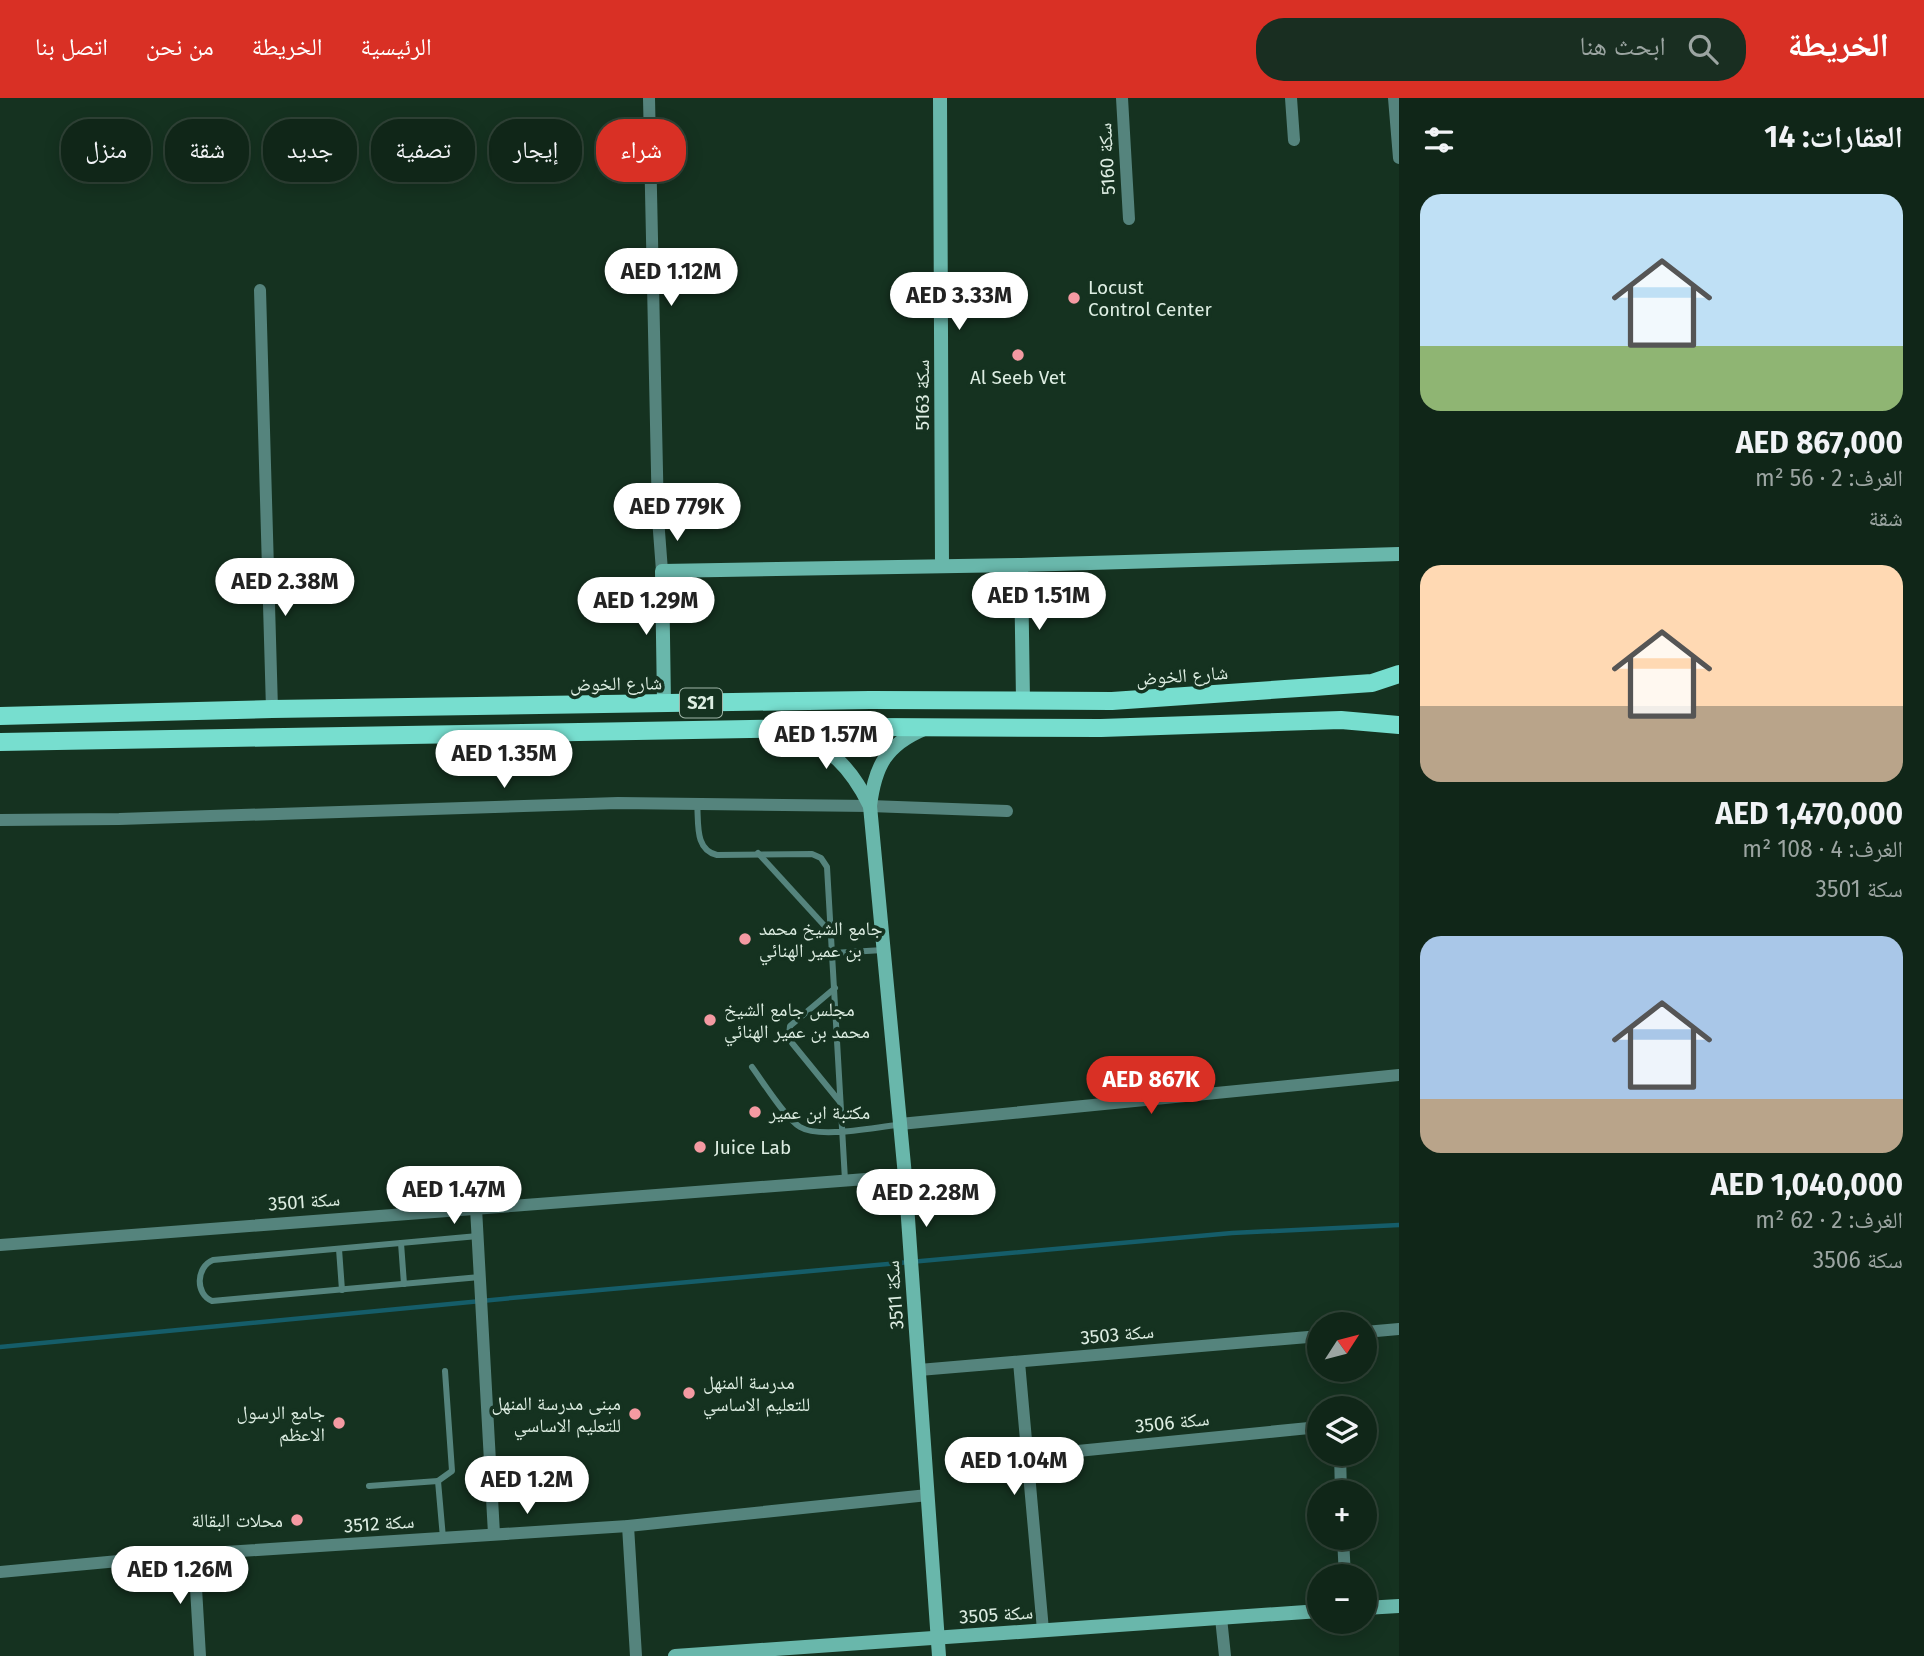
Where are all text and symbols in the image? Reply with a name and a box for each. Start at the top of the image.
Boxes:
search box [1256,18,1746,81]
text: الخريطة [1788,25,1889,65]
icon: search [1684,30,1722,68]
text: ابحث هنا [1580,31,1666,62]
text: اتصل بنا [35,33,108,61]
text: من نحن [146,33,214,61]
text: الخريطة [252,33,322,61]
text: الرئيسية [360,33,432,61]
chip: منزل [61,119,151,182]
chip: شقة [165,119,249,182]
chip: جديد [263,119,357,182]
chip: تصفية [371,119,475,182]
chip: إيجار [489,119,582,182]
chip: شراء [596,119,686,182]
text: العقارات: 14 [1764,119,1903,155]
icon: filters [1420,121,1458,159]
street label: سكة 5160 [1093,122,1120,196]
icon: home [1599,240,1725,366]
pin: AED 1.12M [591,248,751,308]
text: AED 1.12M [621,257,721,285]
pin: AED 3.33M [879,272,1039,332]
place label: Locust Control Center [1088,276,1212,321]
text: AED 3.33M [906,281,1012,309]
marker: Locust Control Center [1066,290,1082,306]
marker: Al Seeb Vet [1010,347,1026,363]
street label: سكة 5163 [911,359,934,431]
place label: Al Seeb Vet [970,366,1066,389]
text: AED 867,000 [1736,425,1903,461]
text: الغرف: 2 · 56 m² [1755,464,1903,492]
pin: AED 779K [605,484,749,543]
text: AED 779K [630,492,724,520]
text: شقة [1869,504,1903,532]
pin: AED 2.38M [205,559,365,618]
text: AED 2.38M [231,567,339,595]
pin: AED 1.51M [959,573,1119,632]
pin: AED 1.29M [566,578,726,637]
text: AED 1.51M [988,581,1090,609]
text: AED 1.29M [594,586,698,614]
icon: home [1599,611,1725,737]
street label: شارع الخوض [1135,661,1229,690]
street label: شارع الخوض [570,671,662,696]
road number: S21 [680,688,722,718]
pin: AED 1.57M [746,712,906,771]
text: AED 1.57M [774,720,878,748]
pin: AED 1.35M [424,730,584,790]
text: AED 1.35M [451,739,557,767]
text: AED 1,470,000 [1716,796,1903,832]
text: الغرف: 4 · 108 m² [1742,835,1903,863]
text: سكة 3501 [1816,875,1903,903]
place label: جامع الشيخ محمد بن عمير الهنائي [759,917,883,966]
marker: جامع الشيخ محمد بن عمير الهنائي [737,931,753,947]
icon: home [1599,982,1725,1108]
place label: مجلس جامع الشيخ محمد بن عمير الهنائي [724,998,870,1047]
marker: مجلس جامع الشيخ محمد بن عمير الهنائي [702,1012,718,1028]
pin: AED 867K [1079,1056,1223,1116]
text: AED 867K [1102,1065,1200,1093]
place label: مكتبة ابن عمير [768,1101,870,1124]
marker: مكتبة ابن عمير [747,1104,763,1120]
place label: Juice Lab [714,1136,791,1159]
marker: Juice Lab [692,1139,708,1155]
pin: AED 1.47M [374,1166,534,1226]
text: AED 1,040,000 [1711,1167,1903,1203]
pin: AED 2.28M [846,1170,1006,1229]
text: AED 1.47M [403,1175,505,1203]
text: AED 2.28M [873,1178,979,1206]
street label: سكة 3501 [267,1188,341,1215]
text: الغرف: 2 · 62 m² [1755,1206,1903,1234]
text: سكة 3506 [1813,1246,1903,1274]
street label: سكة 3511 [881,1260,908,1330]
north arrow [1307,1312,1377,1382]
map controls [1307,1312,1377,1634]
street label: سكة 3503 [1079,1320,1155,1349]
place label: مدرسة المنهل للتعليم الاساسي [703,1371,810,1420]
marker: مدرسة المنهل للتعليم الاساسي [681,1385,697,1401]
place label: مبنى مدرسة المنهل للتعليم الاساسي [492,1392,621,1441]
button: layers [1307,1396,1377,1466]
place label: جامع الرسول الاعظم [236,1401,325,1447]
marker: مبنى مدرسة المنهل للتعليم الاساسي [627,1406,643,1422]
street label: سكة 3506 [1134,1407,1210,1438]
marker: جامع الرسول الاعظم [331,1415,347,1431]
pin: AED 1.04M [934,1438,1094,1497]
text: AED 1.04M [961,1446,1067,1474]
pin: AED 1.2M [455,1456,599,1516]
text: AED 1.2M [481,1465,573,1493]
button: + [1307,1480,1377,1550]
place label: محلات البقالة [192,1509,283,1532]
street label: سكة 3512 [343,1510,415,1537]
marker: محلات البقالة [289,1512,305,1528]
pin: AED 1.26M [100,1546,260,1606]
text: AED 1.26M [127,1555,233,1583]
button: − [1307,1564,1377,1634]
street label: سكة 3505 [958,1600,1034,1629]

